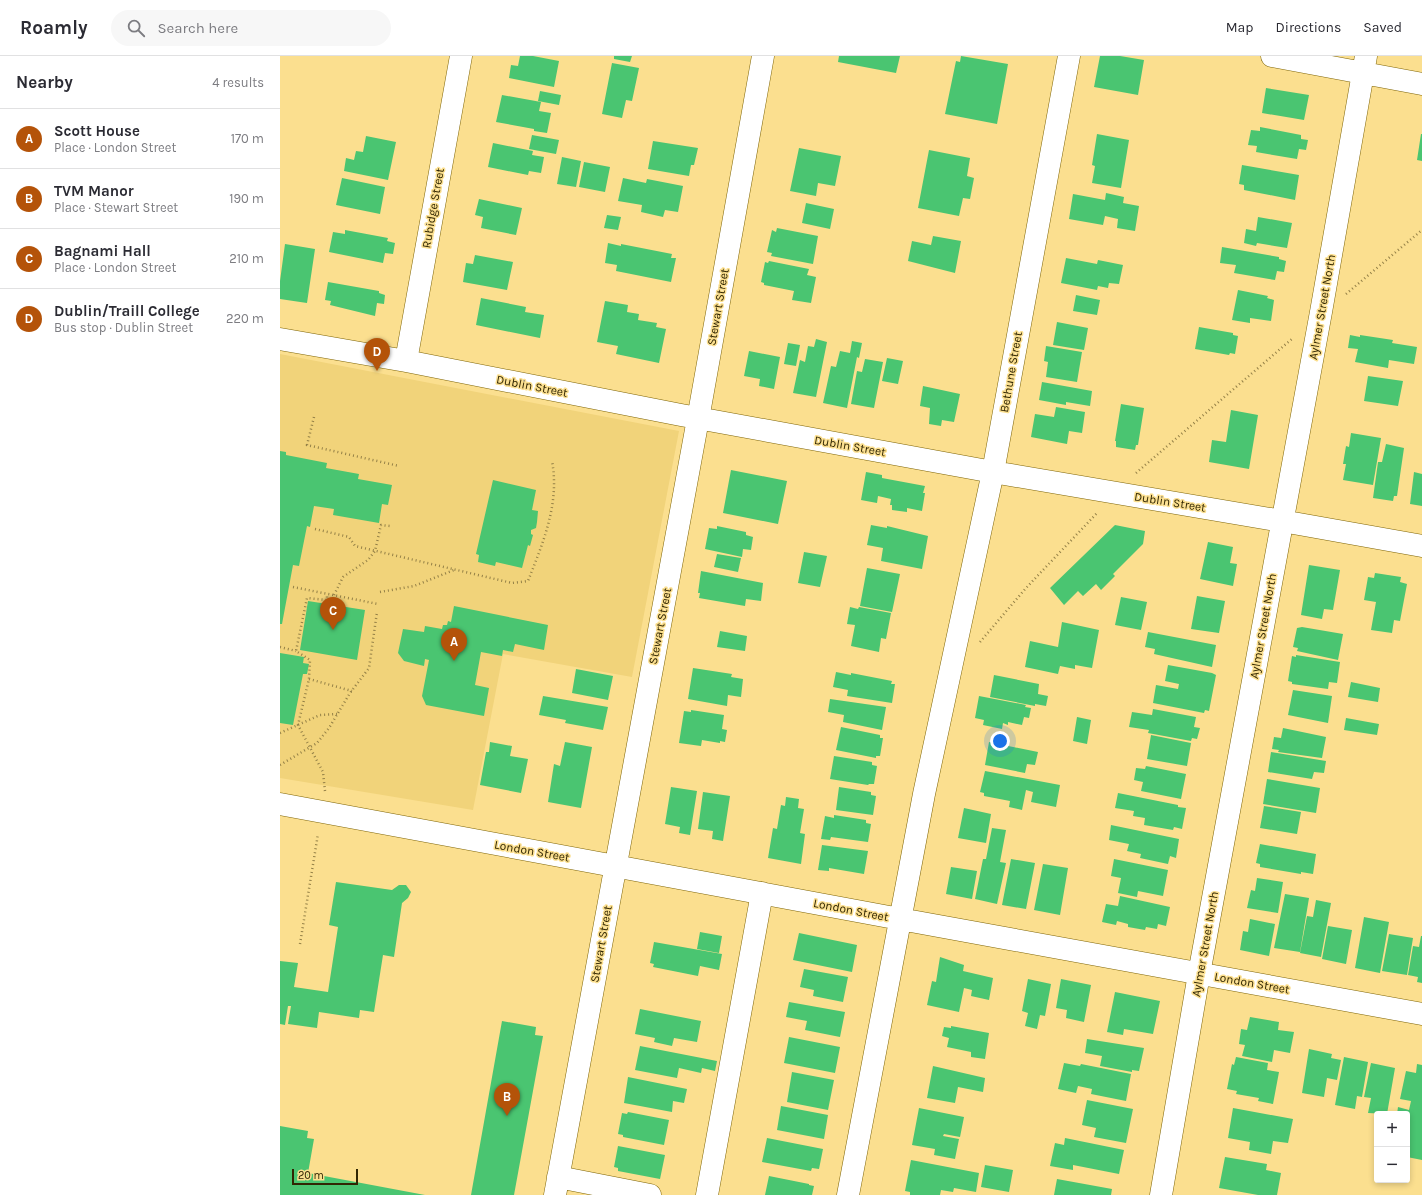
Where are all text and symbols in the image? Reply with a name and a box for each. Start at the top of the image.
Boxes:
search box [111,10,391,46]
text: Roamly [20,17,87,39]
icon: search [125,17,147,39]
text: Search here [157,19,238,37]
text: Map [1226,19,1254,36]
text: Directions [1276,19,1341,36]
text: Saved [1363,19,1402,36]
text: Nearby [16,72,73,92]
text: 4 results [212,75,264,90]
text: Scott House [54,122,140,140]
text: A [25,131,33,146]
text: 170 m [231,131,264,146]
text: Place · London Street [54,140,176,155]
street label: Rubidge Street [419,166,447,249]
text: TVM Manor [54,182,134,200]
text: B [25,191,33,206]
text: 190 m [229,191,264,206]
text: Place · Stewart Street [54,200,178,215]
text: Bagnami Hall [54,242,151,260]
text: C [25,251,33,266]
text: 210 m [229,251,264,266]
street label: Aylmer Street North [1306,253,1338,361]
text: Place · London Street [54,260,176,275]
street label: Stewart Street [704,267,732,347]
text: Dublin/Traill College [54,302,200,320]
text: D [25,311,33,326]
text: 220 m [226,311,264,326]
text: Bus stop · Dublin Street [54,320,193,335]
street label: Bethune Street [997,330,1025,414]
pin: D [364,338,390,371]
street label: Dublin Street [495,372,569,400]
street label: Dublin Street [813,433,887,459]
street label: Dublin Street [1133,489,1207,515]
street label: Aylmer Street North [1247,572,1279,680]
street label: Stewart Street [646,586,674,666]
pin: C [320,597,346,630]
pin: A [441,628,467,661]
your location [990,731,1010,751]
street label: London Street [493,837,571,865]
street label: Aylmer Street North [1189,890,1221,998]
street label: London Street [812,896,890,924]
street label: Stewart Street [587,904,615,984]
street label: London Street [1213,969,1291,997]
pin: B [494,1083,520,1116]
map controls [1374,1111,1410,1183]
button: + [1374,1111,1410,1147]
button: − [1374,1147,1410,1183]
scale bar [292,1167,358,1186]
text: 20 m [298,1169,324,1182]

